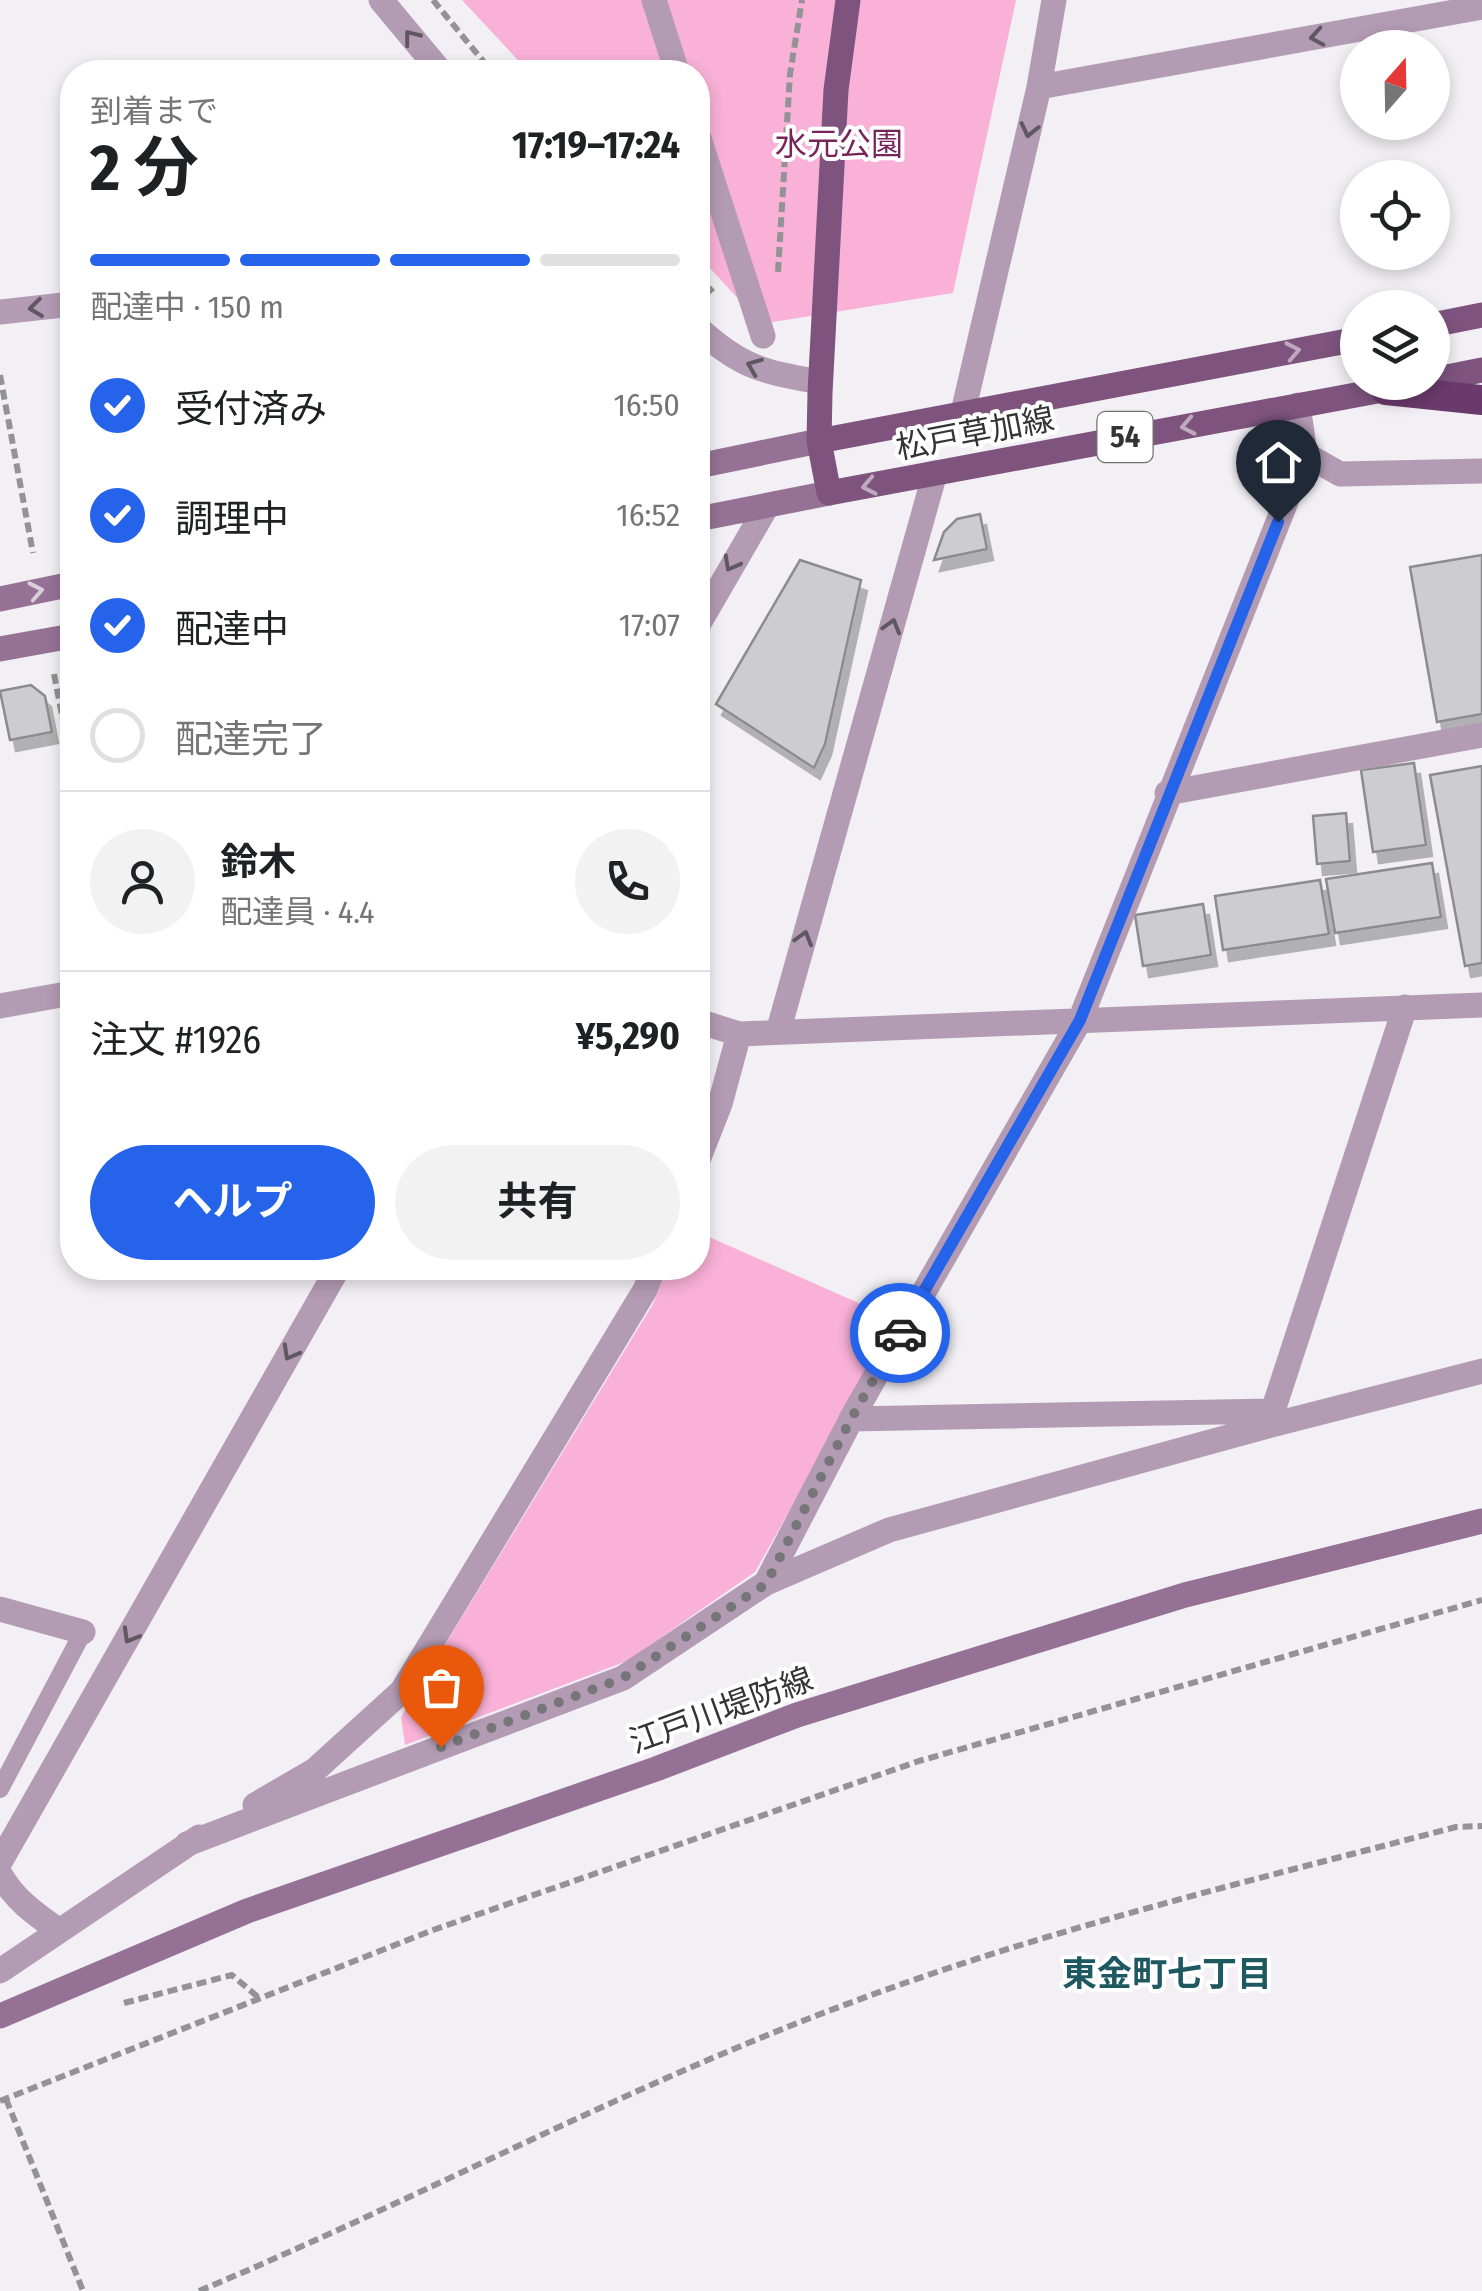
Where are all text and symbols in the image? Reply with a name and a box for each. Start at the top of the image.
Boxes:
one-way arrow [1309,26,1325,47]
one-way arrow [405,30,422,48]
north arrow [1340,30,1450,140]
map controls [1340,30,1450,400]
text: 到着まで [90,92,218,130]
one-way arrow [1020,121,1041,138]
text: 17:19–17:24 [512,122,680,168]
park label: 水元公園 [775,125,903,163]
text: 2 分 [90,129,199,207]
button: locate [1340,160,1450,270]
text: 配達中 · 150 m [90,288,284,326]
button: layers [1340,290,1450,400]
one-way arrow [28,297,44,318]
one-way arrow [1284,341,1301,362]
one-way arrow [746,358,764,378]
icon: check [90,378,145,433]
text: 受付済み [175,386,327,432]
text: 16:50 [613,386,680,424]
street label: 松戸草加線 [893,399,1057,467]
road number: 54 [1098,412,1152,462]
one-way arrow [1180,414,1197,435]
pin [1236,420,1321,523]
icon: home [1251,435,1306,490]
one-way arrow [861,475,877,496]
icon: check [90,488,145,543]
text: 調理中 [175,496,289,542]
text: 16:52 [616,496,680,534]
one-way arrow [723,554,743,572]
one-way arrow [27,582,44,603]
icon: check [90,598,145,653]
text: 配達中 [175,606,289,652]
text: 17:07 [619,606,680,644]
one-way arrow [881,617,902,635]
text: 配達完了 [175,716,327,762]
button: person [90,829,195,934]
button: phone [575,829,680,934]
text: 鈴木 [220,839,296,885]
text: 配達員 · 4.4 [220,893,375,931]
one-way arrow [793,930,814,947]
text: ¥5,290 [576,1013,680,1059]
text: 注文 #1926 [90,1017,261,1063]
button: ヘルプ [90,1145,375,1260]
button: 共有 [395,1145,680,1260]
courier [850,1283,950,1383]
icon: car [873,1306,928,1361]
one-way arrow [282,1342,302,1360]
one-way arrow [123,1625,142,1643]
pin [399,1645,484,1748]
street label: 江戸川堤防線 [624,1659,818,1761]
icon: bag [414,1660,469,1715]
district label: 東金町七丁目 [1062,1953,1272,1995]

